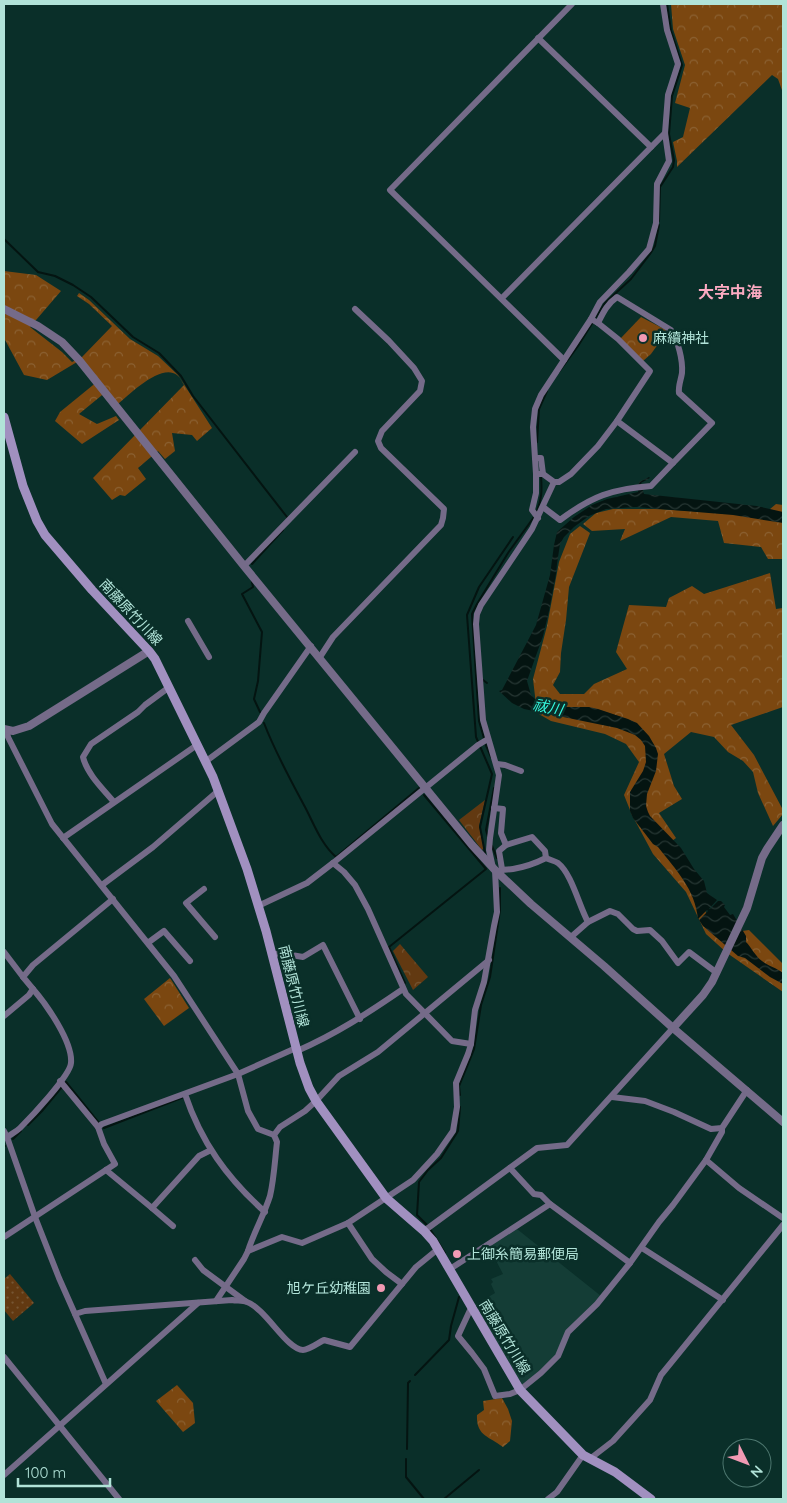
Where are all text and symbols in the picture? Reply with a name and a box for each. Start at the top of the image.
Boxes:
district label: 大字中海 [698,282,762,302]
place label: 麻續神社 [653,329,709,347]
marker: 麻續神社 [637,332,649,344]
street label: 南藤原竹川線 [96,575,166,649]
water label: 祓川 [531,695,566,720]
street label: 南藤原竹川線 [275,943,313,1029]
place label: 上御糸簡易郵便局 [467,1245,579,1263]
marker: 上御糸簡易郵便局 [451,1248,463,1260]
place label: 旭ケ丘幼稚園 [287,1279,371,1297]
marker: 旭ケ丘幼稚園 [375,1282,387,1294]
street label: 南藤原竹川線 [476,1296,534,1378]
north arrow [722,1438,772,1488]
scale bar [18,1456,110,1488]
text: N [747,1462,767,1482]
text: 100 m [25,1463,66,1482]

